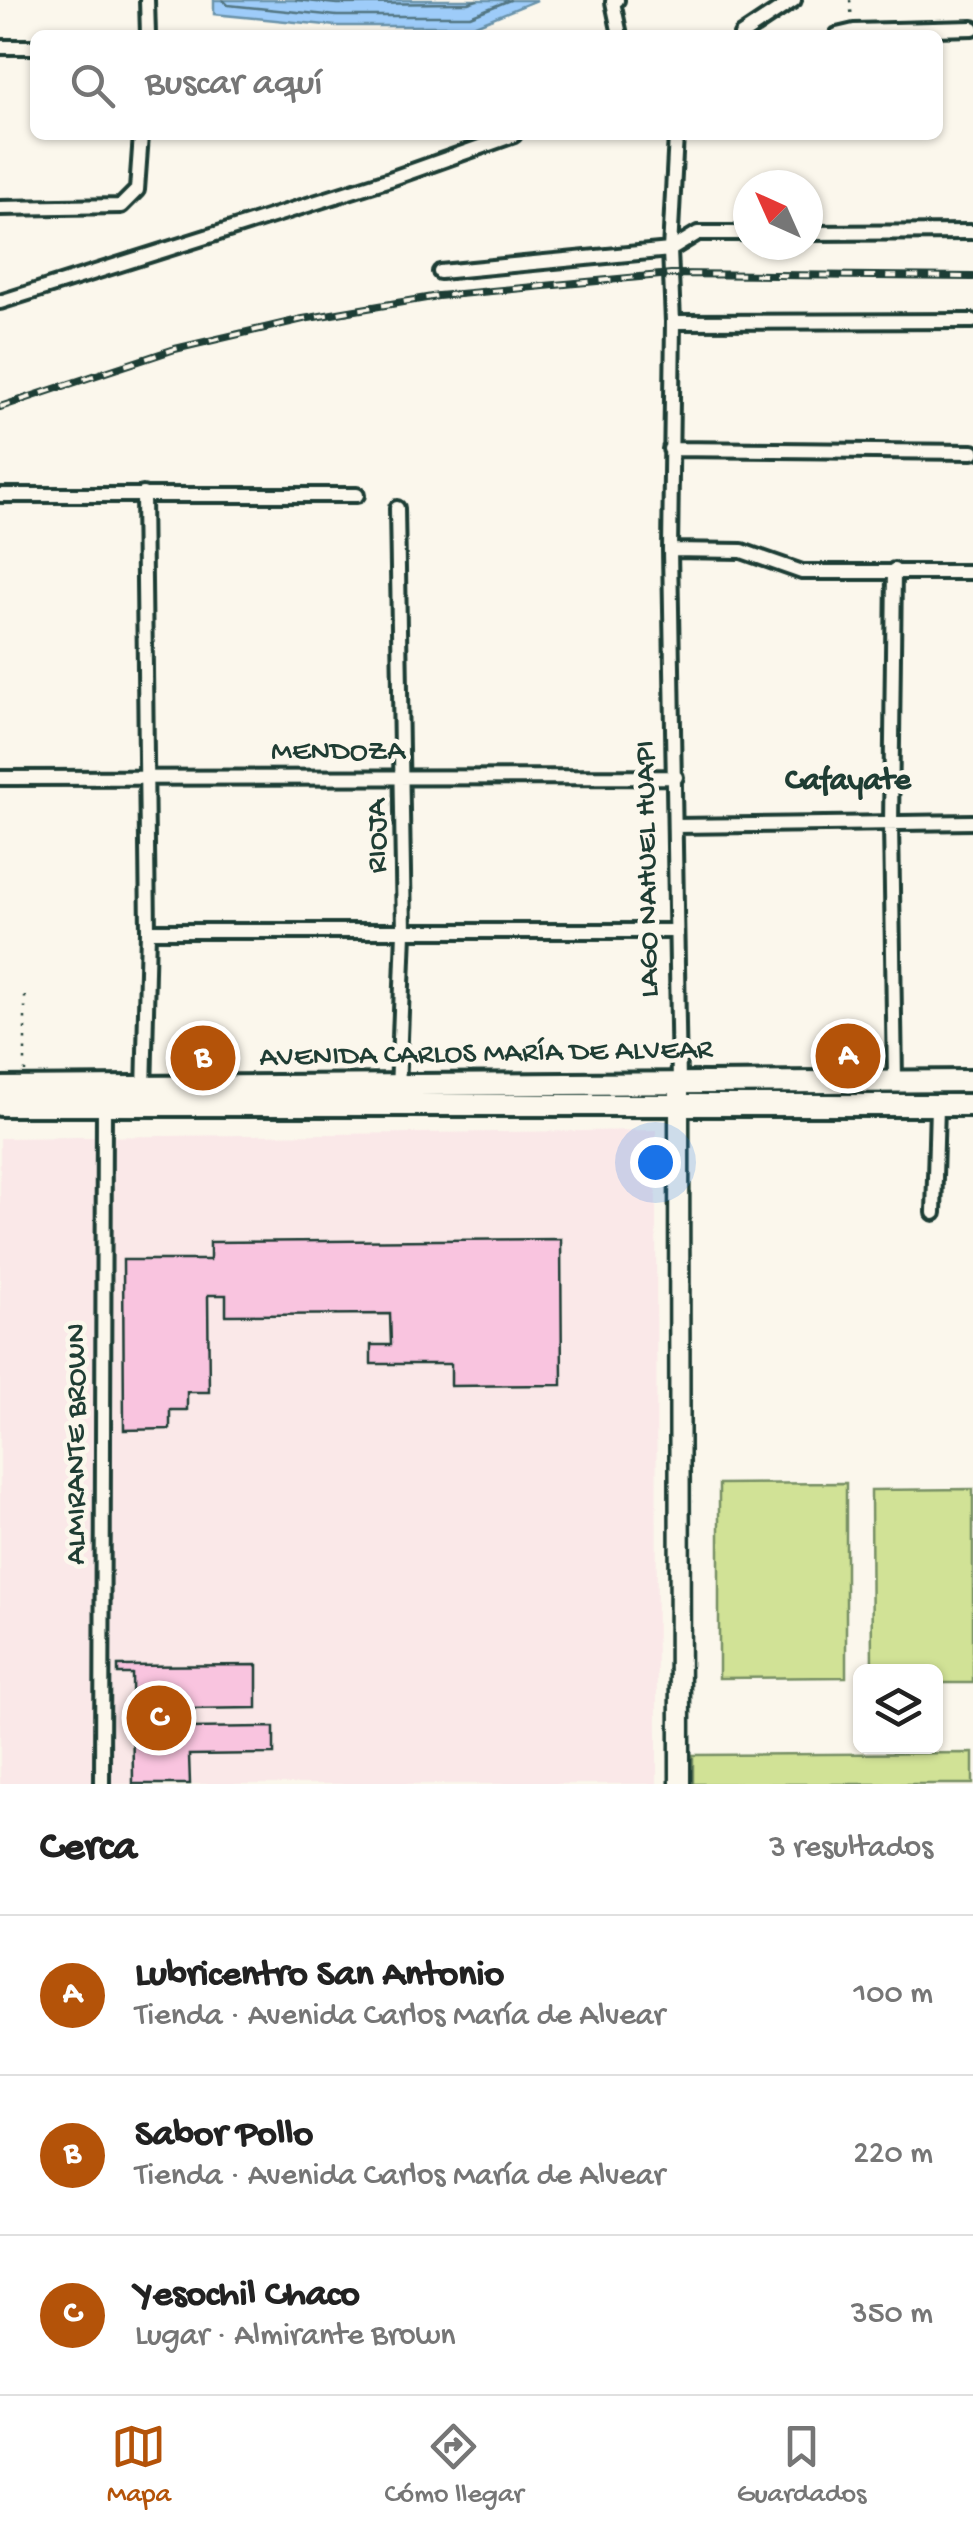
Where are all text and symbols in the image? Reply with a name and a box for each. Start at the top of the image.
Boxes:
search box [30,30,943,140]
icon: search [65,58,120,113]
text: Buscar aquí [145,63,323,107]
north arrow [733,170,823,260]
street label: MENDOZA [271,736,406,771]
street label: LAGO NAHUEL HUAPI [629,740,669,998]
district label: Cafayate [785,763,912,801]
street label: RIOJA [362,797,397,873]
pin: A [816,1018,880,1094]
pin: B [170,1020,236,1096]
street label: AVENIDA CARLOS MARÍA DE ALVEAR [259,1034,714,1076]
your location [630,1137,681,1188]
street label: ALMIRANTE BROWN [61,1323,96,1565]
map controls [853,1664,943,1754]
button: layers [853,1664,943,1754]
pin: C [126,1680,192,1756]
text: Cerca [40,1825,137,1874]
text: 3 resultados [769,1830,933,1868]
text: Lubricentro San Antonio [135,1954,504,1998]
text: A [63,1976,82,2014]
text: 100 m [853,1976,933,2014]
text: Tienda · Avenida Carlos María de Alvear [135,1998,665,2036]
text: Sabor Pollo [135,2114,313,2158]
text: B [64,2136,81,2174]
text: 220 m [853,2136,933,2174]
text: Tienda · Avenida Carlos María de Alvear [135,2158,665,2196]
text: Yesochil Chaco [135,2274,360,2318]
text: C [64,2296,81,2334]
text: 350 m [851,2296,933,2334]
text: Lugar · Almirante Brown [135,2318,456,2356]
tab: Mapa [107,2419,171,2512]
tab: Cómo llegar [384,2419,523,2512]
tab: Guardados [737,2419,866,2512]

